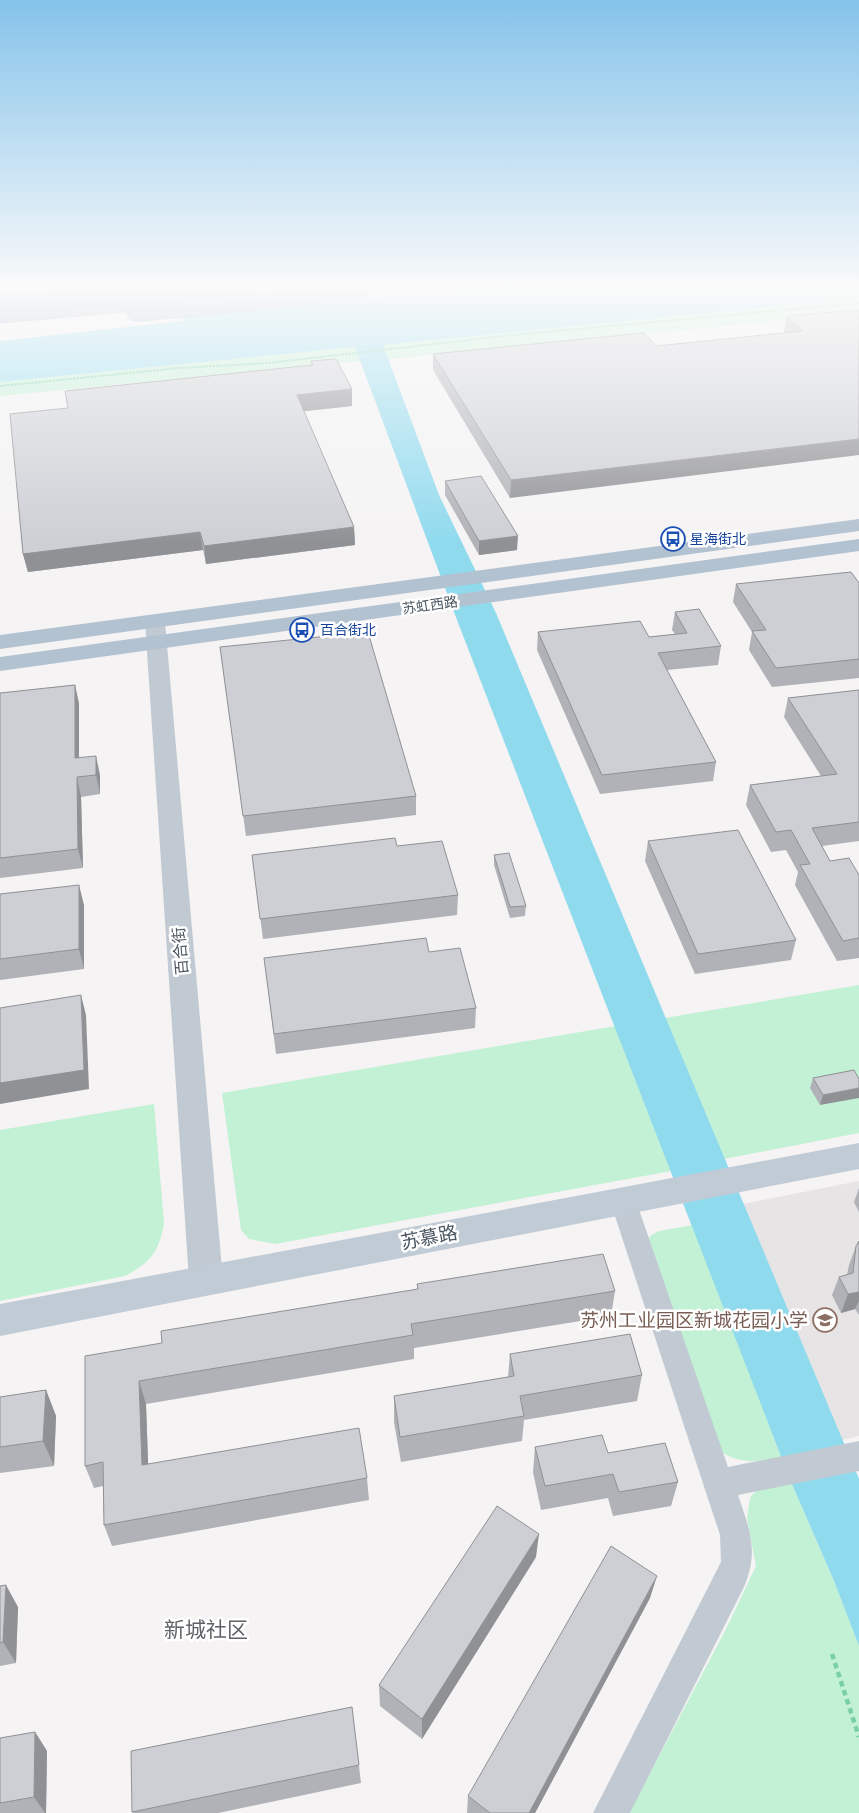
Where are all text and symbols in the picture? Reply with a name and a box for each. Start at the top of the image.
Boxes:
bus stop icon: 星海街北 [660,526,686,552]
place label: 星海街北 [690,530,746,548]
street label: 苏虹西路 [401,592,459,618]
bus stop icon: 百合街北 [289,617,315,643]
place label: 百合街北 [320,621,376,639]
street label: 百合街 [168,926,193,976]
street label: 苏慕路 [399,1220,459,1255]
school or university icon: 苏州工业园区新城花园小学 [812,1307,838,1333]
place label: 苏州工业园区新城花园小学 [580,1308,808,1333]
district label: 新城社区 [164,1616,248,1644]

